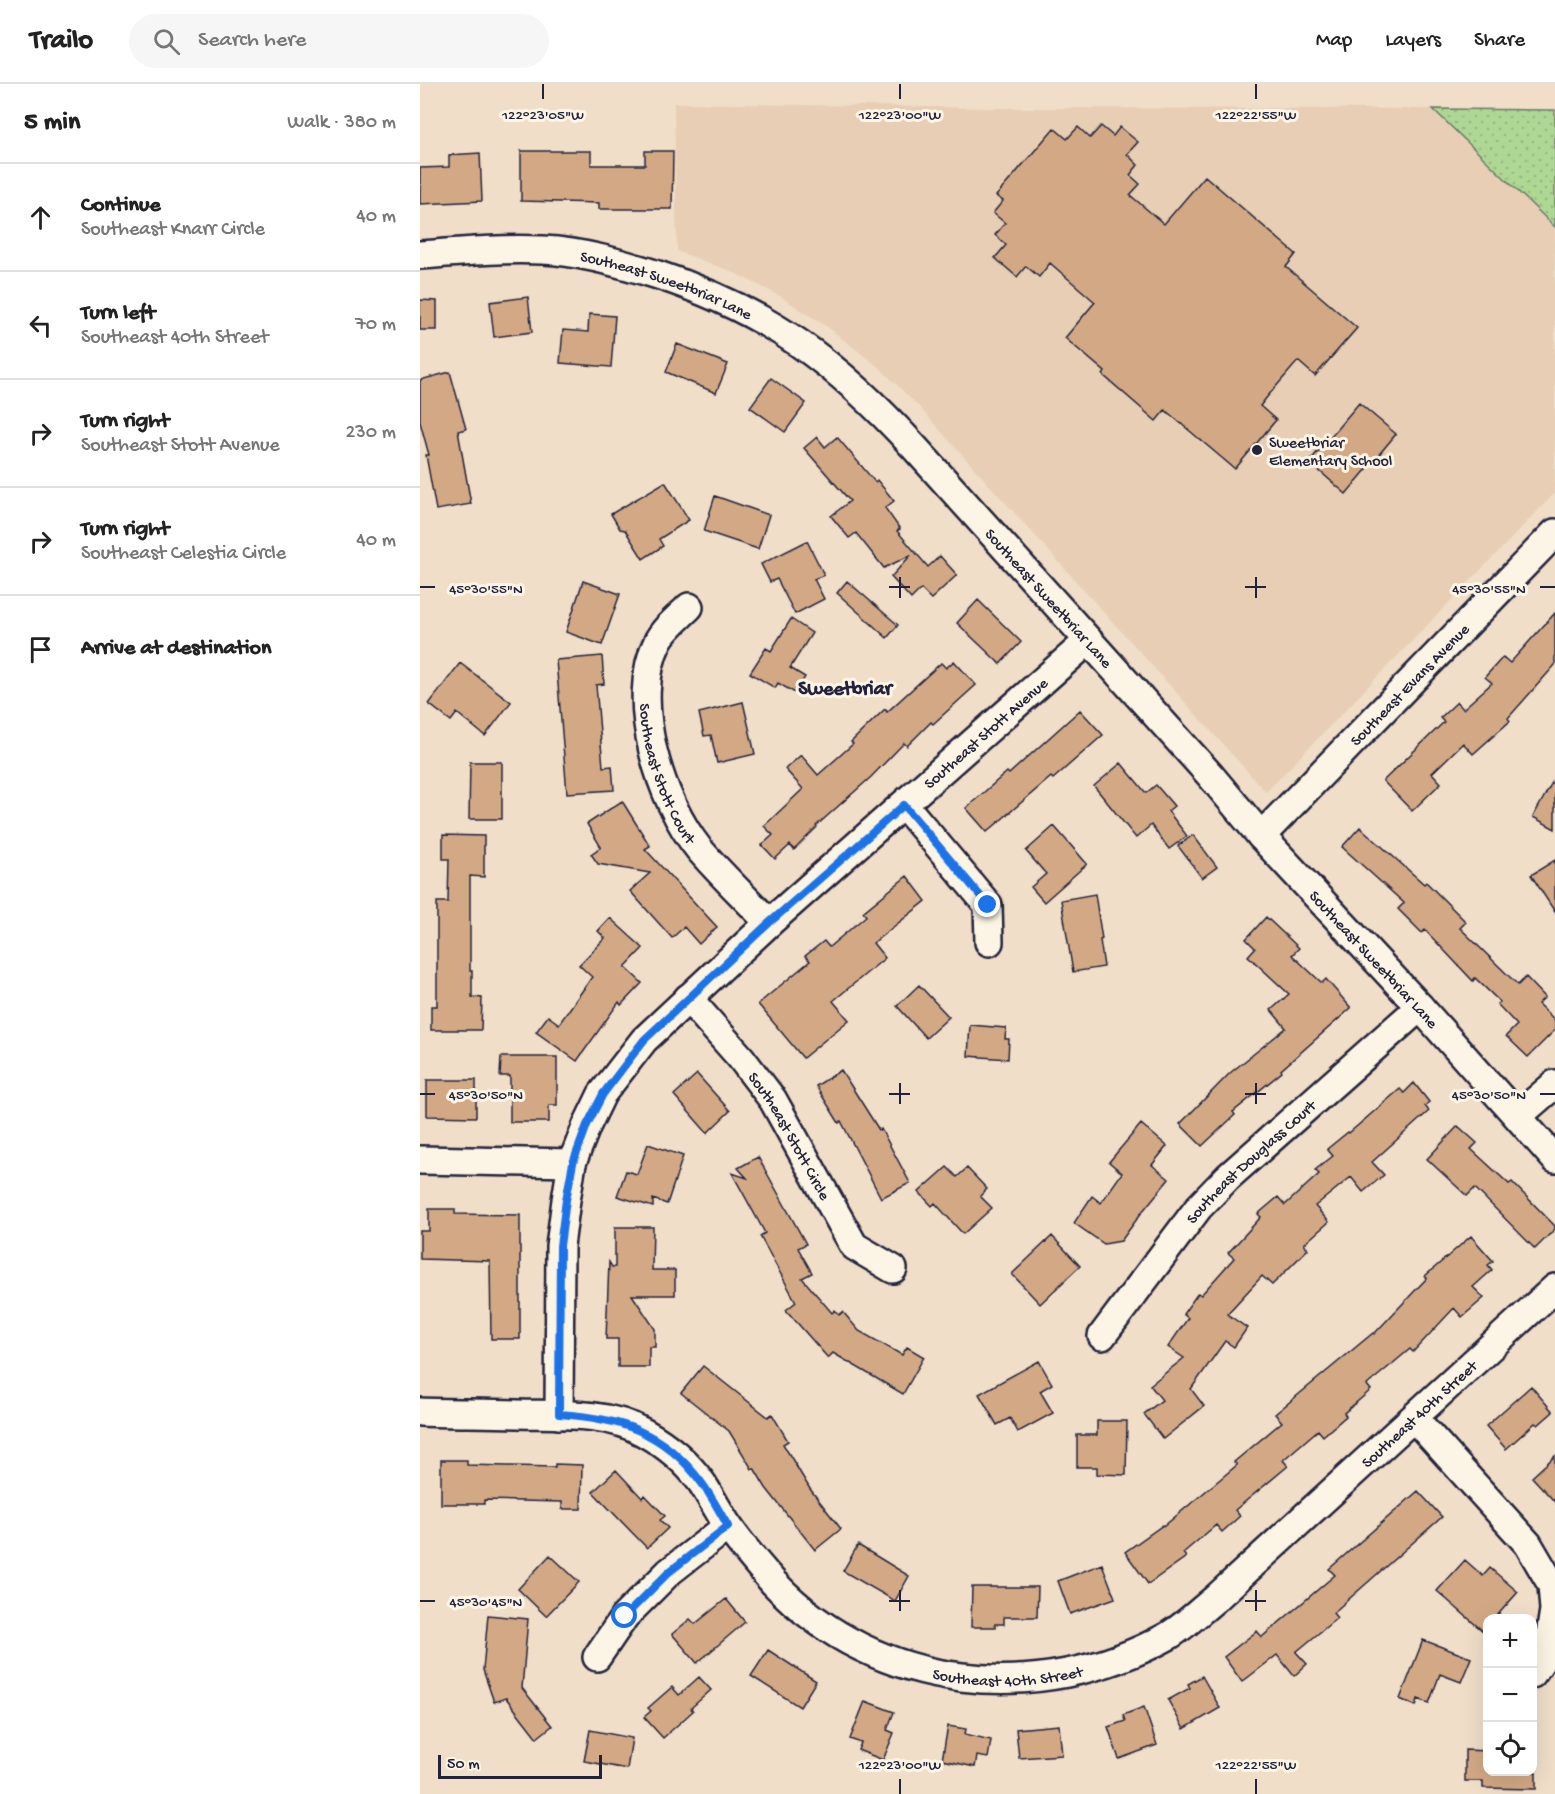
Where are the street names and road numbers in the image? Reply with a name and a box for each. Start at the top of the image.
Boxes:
street label: Southeast Sweetbriar Lane [578,249,755,326]
street label: Southeast Sweetbriar Lane [979,526,1115,674]
street label: Southeast Evans Avenue [1348,621,1475,751]
street label: Southeast Stott Avenue [921,674,1054,795]
street label: Southeast Stott Court [633,703,699,850]
street label: Southeast Sweetbriar Lane [1304,888,1441,1034]
street label: Southeast Stott Circle [742,1069,833,1205]
street label: Southeast Douglass Court [1184,1097,1322,1229]
street label: Southeast 40th Street [1359,1357,1483,1473]
street label: Southeast 40th Street [931,1664,1086,1692]

